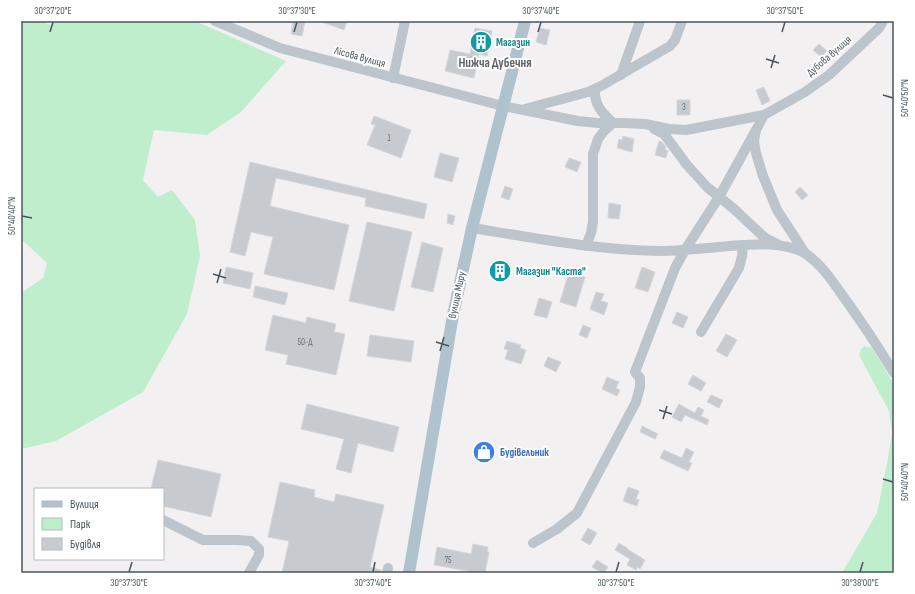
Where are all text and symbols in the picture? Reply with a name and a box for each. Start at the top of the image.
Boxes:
text: 30°37'20"E [34,5,72,17]
text: 30°37'30"E [278,5,316,17]
text: 30°37'40"E [522,5,560,17]
text: 30°37'50"E [766,5,804,17]
building icon: Магазин [468,29,494,55]
street label: Дубова вулиця [804,33,854,79]
place label: Магазин [496,36,530,49]
street label: Лісова вулиця [332,44,387,70]
district label: Нижча Дубечня [458,55,532,71]
text: 50°40'50"N [899,79,911,117]
house number: 3 [682,102,686,113]
house number: 1 [387,133,391,144]
text: 50°40'40"N [6,197,18,235]
building icon: Магазин "Каста" [487,258,513,284]
place label: Магазин "Каста" [516,265,586,278]
street label: вулиця Миру [446,270,468,320]
house number: 50-Д [297,337,313,348]
shop icon: Будівельник [471,439,497,465]
place label: Будівельник [500,446,549,459]
text: 50°40'40"N [899,463,911,501]
legend [34,488,164,560]
text: Вулиця [70,497,99,512]
text: Парк [70,517,91,532]
text: Будівля [70,537,101,552]
house number: 75 [444,555,452,566]
text: 30°37'30"E [110,577,148,589]
text: 30°37'40"E [354,577,392,589]
text: 30°37'50"E [597,577,635,589]
text: 30°38'00"E [841,577,879,589]

